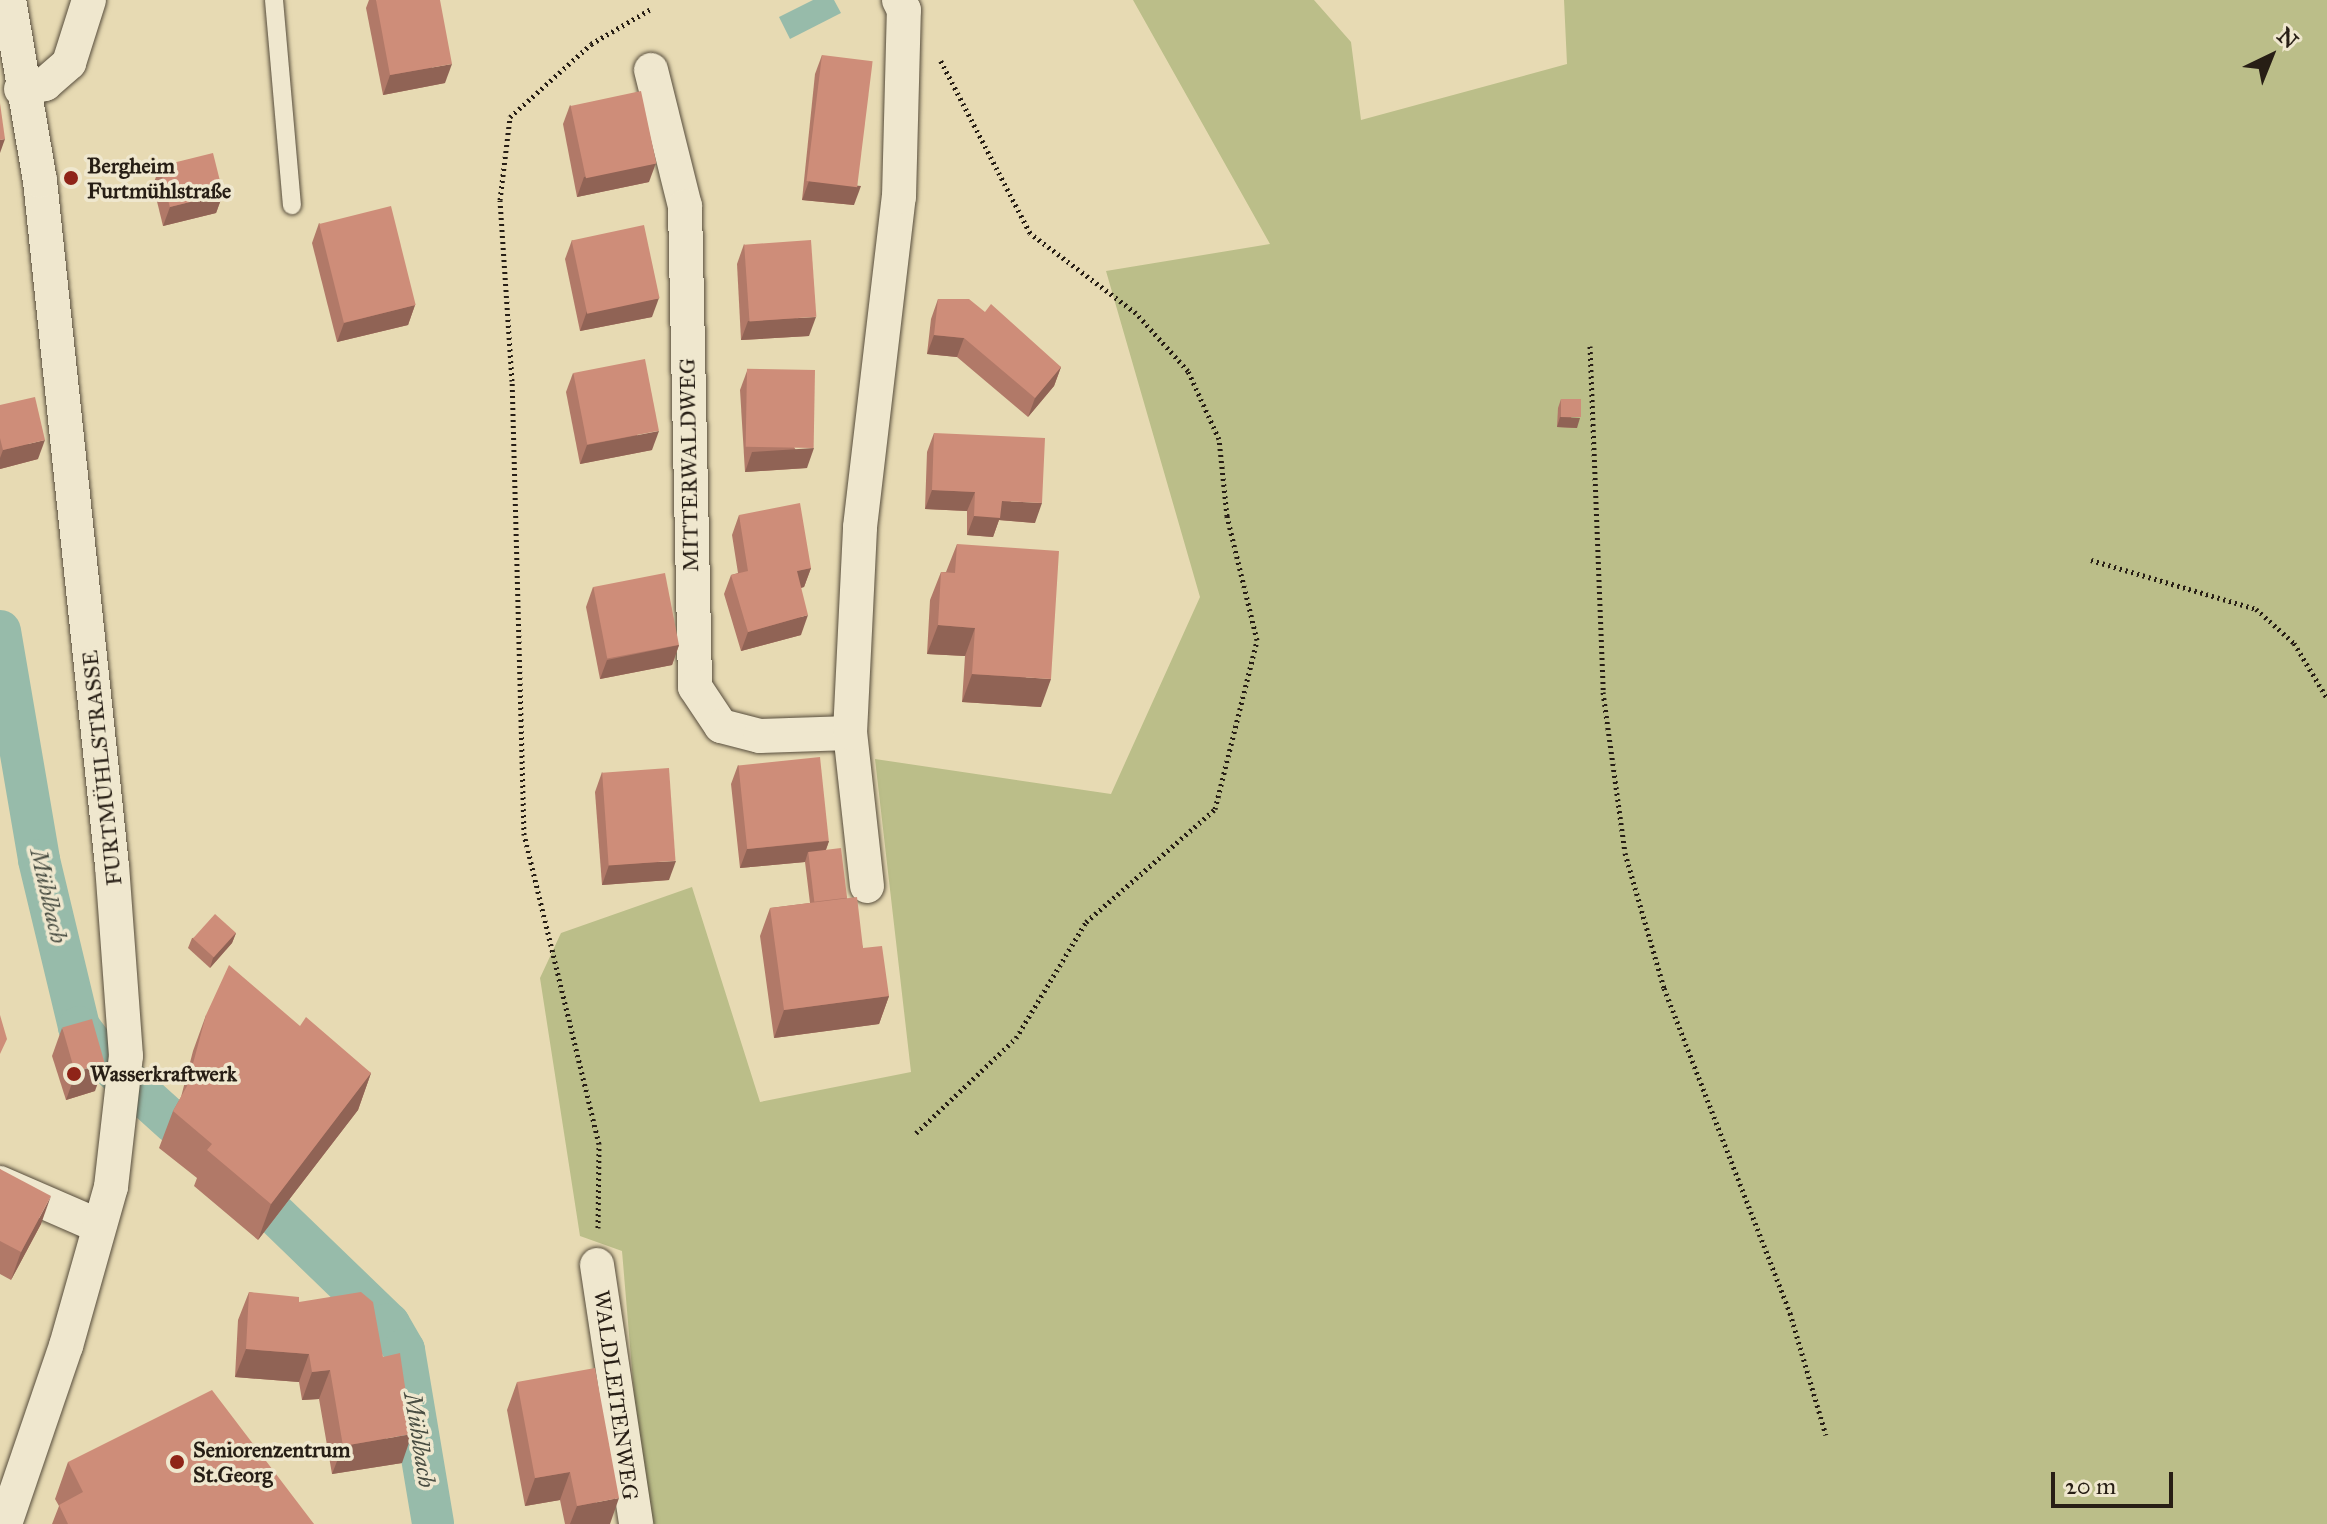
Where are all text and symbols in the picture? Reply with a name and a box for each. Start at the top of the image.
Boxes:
north arrow [2231,16,2311,96]
text: N [2272,22,2304,54]
place label: Bergheim Furtmühlstraße [87,152,231,204]
marker: Bergheim Furtmühlstraße [62,169,80,187]
street label: MITTERWALDWEG [674,358,704,572]
street label: FURTMÜHLSTRASSE [77,649,127,887]
water label: Mühlbach [23,846,73,946]
place label: Wasserkraftwerk [90,1061,237,1087]
marker: Wasserkraftwerk [65,1065,83,1083]
street label: WALDLEITENWEG [588,1288,644,1502]
water label: Mühlbach [397,1390,441,1490]
place label: Seniorenzentrum St.Georg [193,1436,351,1488]
marker: Seniorenzentrum St.Georg [168,1453,186,1471]
scale bar [2055,1456,2177,1506]
text: 20 m [2065,1471,2116,1501]

